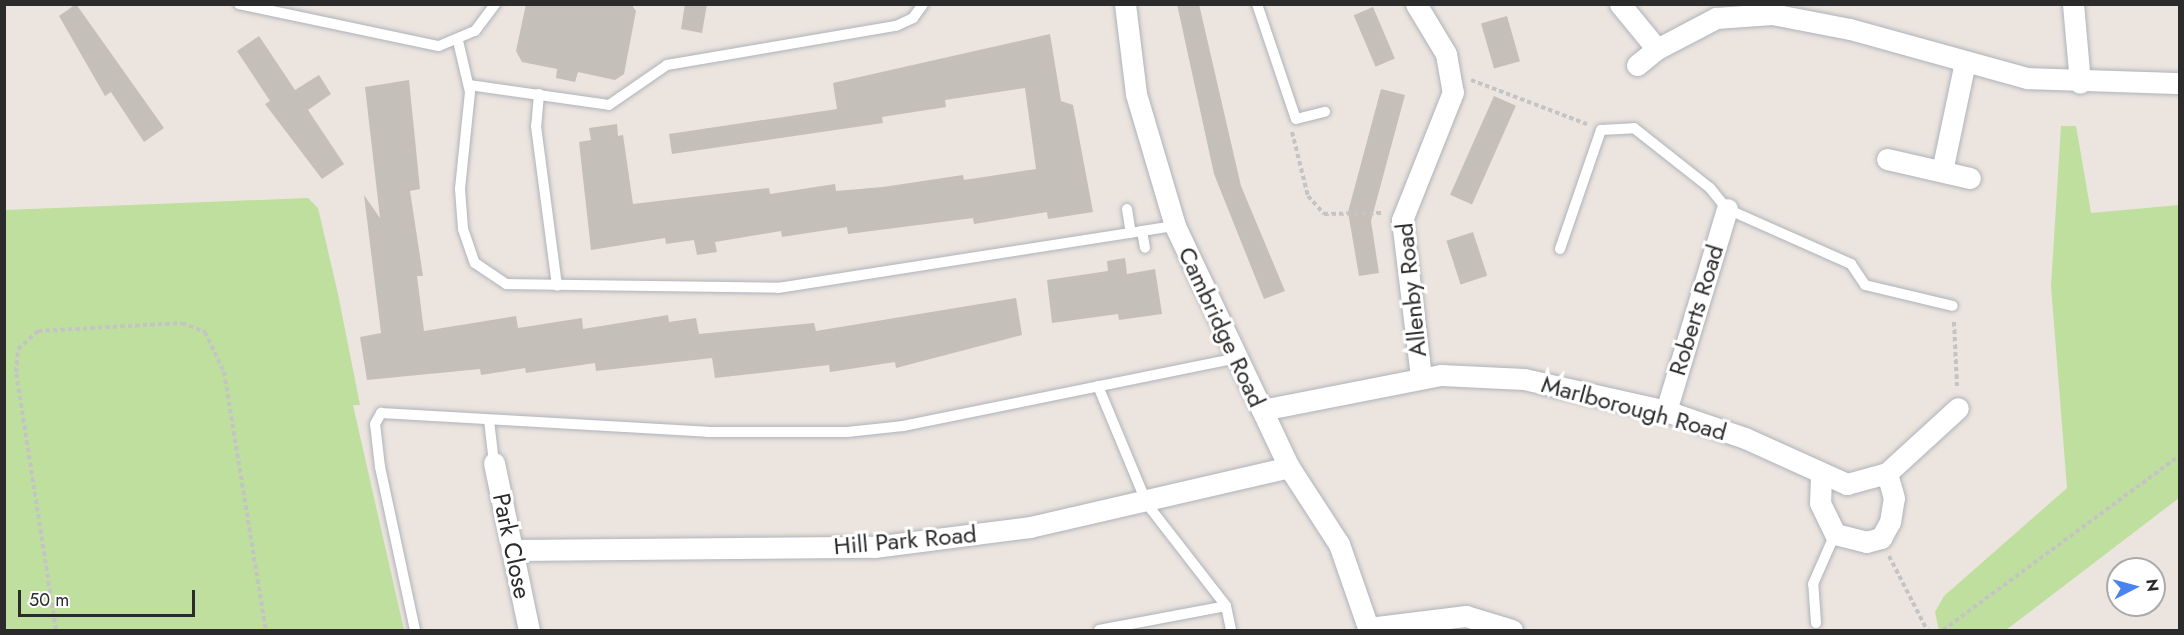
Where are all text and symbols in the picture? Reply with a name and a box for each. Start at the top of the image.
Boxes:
street label: Allenby Road [1390,222,1432,358]
street label: Roberts Road [1662,241,1730,379]
street label: Cambridge Road [1172,242,1272,412]
street label: Marlborough Road [1538,369,1730,447]
street label: Park Close [487,491,537,601]
street label: Hill Park Road [832,519,978,561]
north arrow [2106,557,2166,617]
scale bar [21,578,198,616]
text: N [2140,578,2165,593]
text: 50 m [29,587,69,613]

